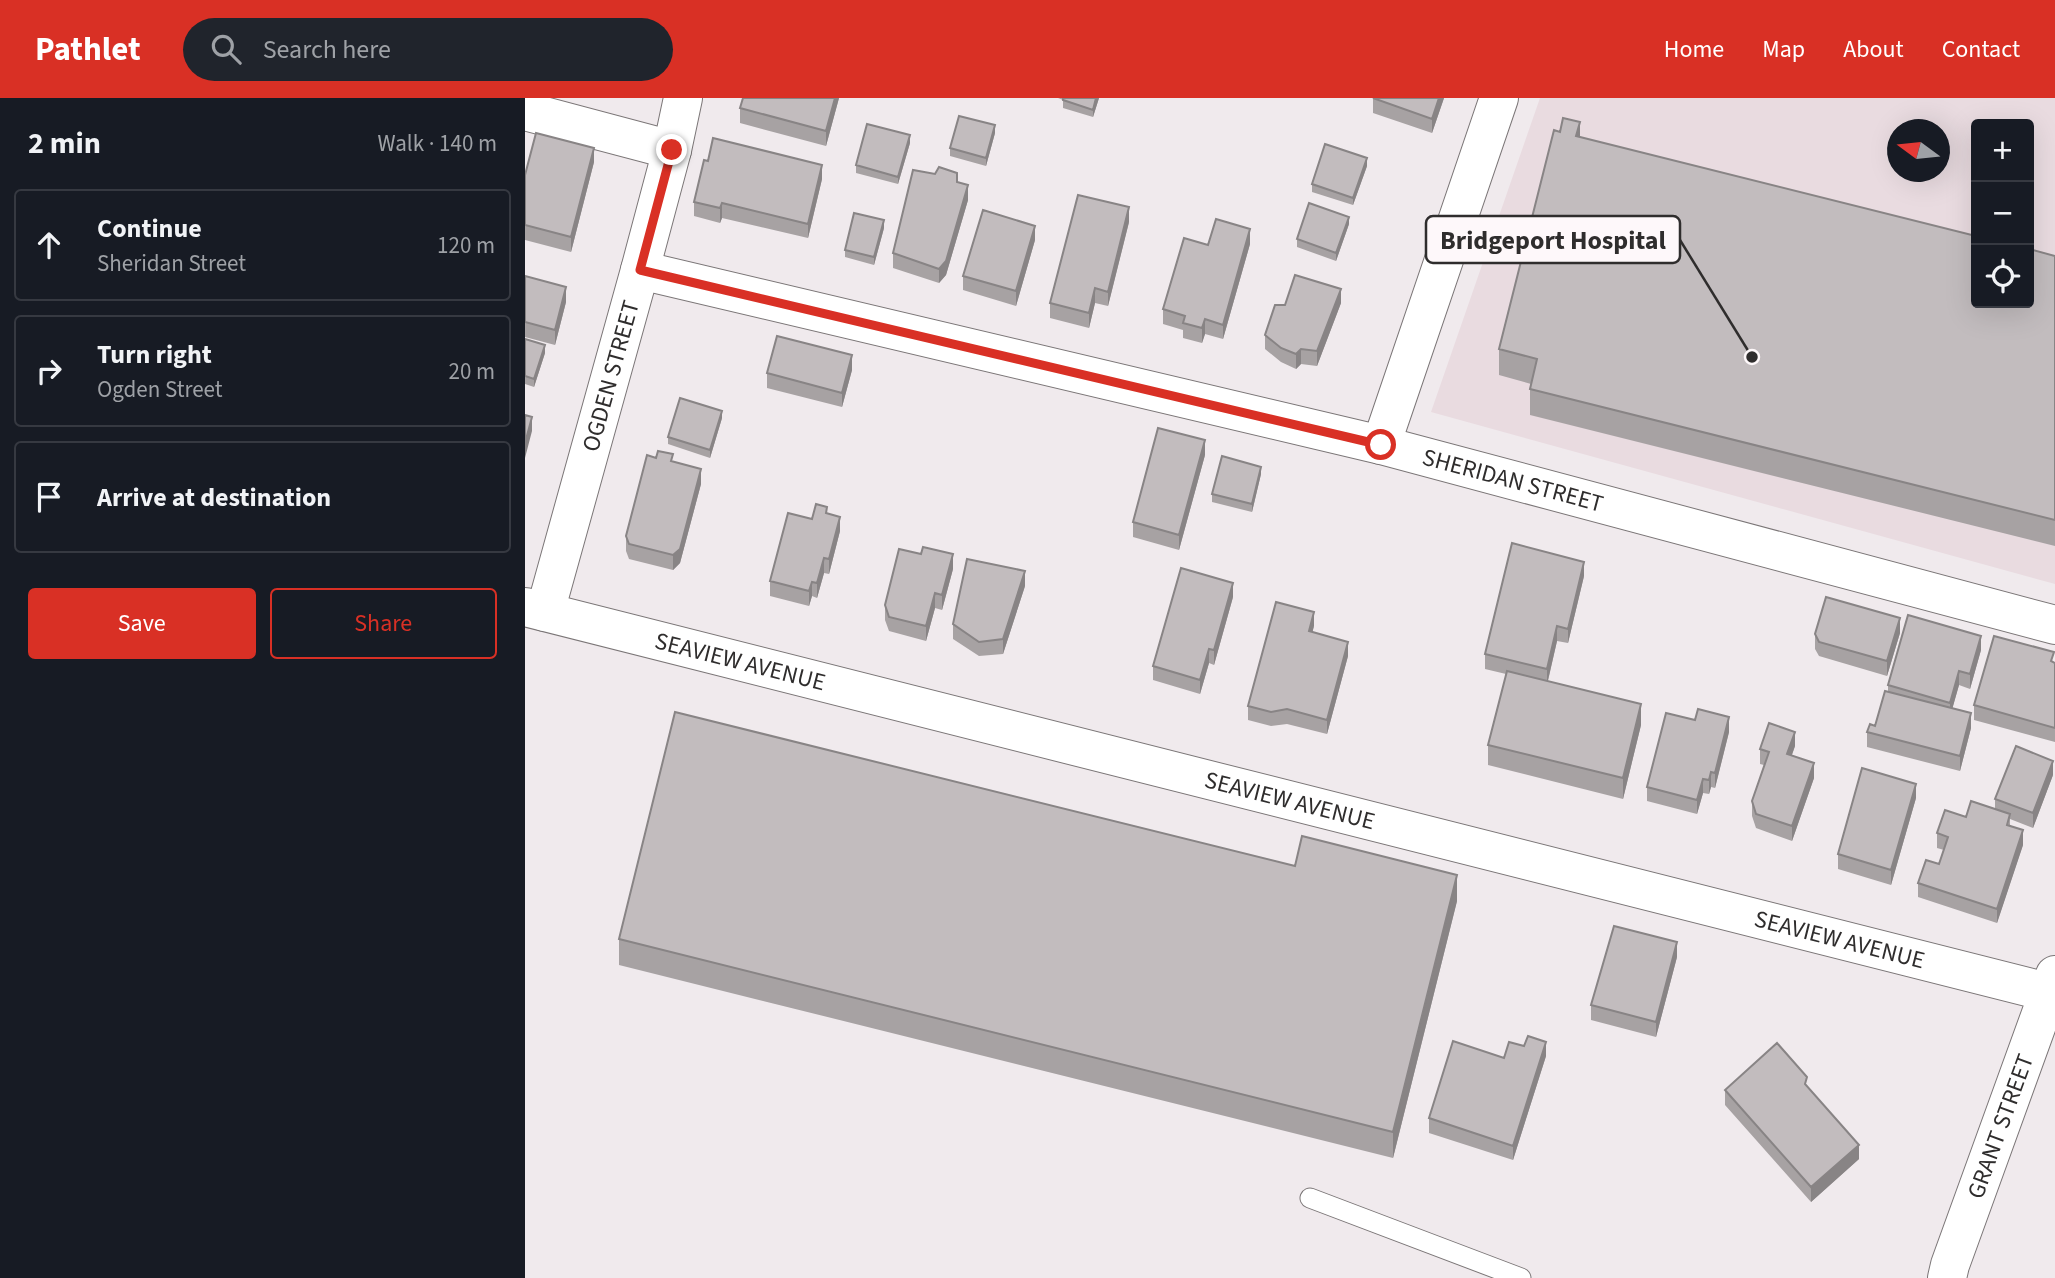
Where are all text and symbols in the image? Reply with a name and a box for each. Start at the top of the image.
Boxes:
search box [183,18,673,81]
text: Pathlet [35,26,141,73]
icon: search [207,30,245,68]
text: Search here [263,31,391,68]
text: Home [1664,32,1724,67]
text: Map [1762,32,1805,67]
text: About [1843,32,1904,67]
text: Contact [1942,32,2020,67]
north arrow [1887,119,1950,182]
map controls [1971,119,2034,308]
button: + [1971,119,2034,182]
text: 2 min [28,122,101,165]
text: Walk · 140 m [378,127,497,160]
route end [656,134,687,165]
button: − [1971,182,2034,245]
text: Continue [97,210,202,247]
callout: Bridgeport Hospital [1426,216,1680,263]
text: Bridgeport Hospital [1440,222,1666,259]
icon: ahead [30,226,68,264]
text: 120 m [437,229,495,262]
button: locate [1971,245,2034,308]
text: Sheridan Street [97,247,246,280]
street label: OGDEN STREET [573,296,649,456]
text: Turn right [97,336,212,373]
icon: right [30,352,68,390]
text: 20 m [448,355,495,388]
text: Ogden Street [97,373,223,406]
route start [1365,429,1396,460]
street label: SHERIDAN STREET [1418,440,1607,522]
icon: arrive [30,478,68,516]
text: Arrive at destination [97,479,331,516]
button: Save [28,588,256,659]
button: Share [270,588,497,659]
street label: SEAVIEW AVENUE [651,624,829,700]
street label: SEAVIEW AVENUE [1201,763,1379,839]
street label: SEAVIEW AVENUE [1751,902,1928,978]
street label: GRANT STREET [1958,1049,2043,1204]

